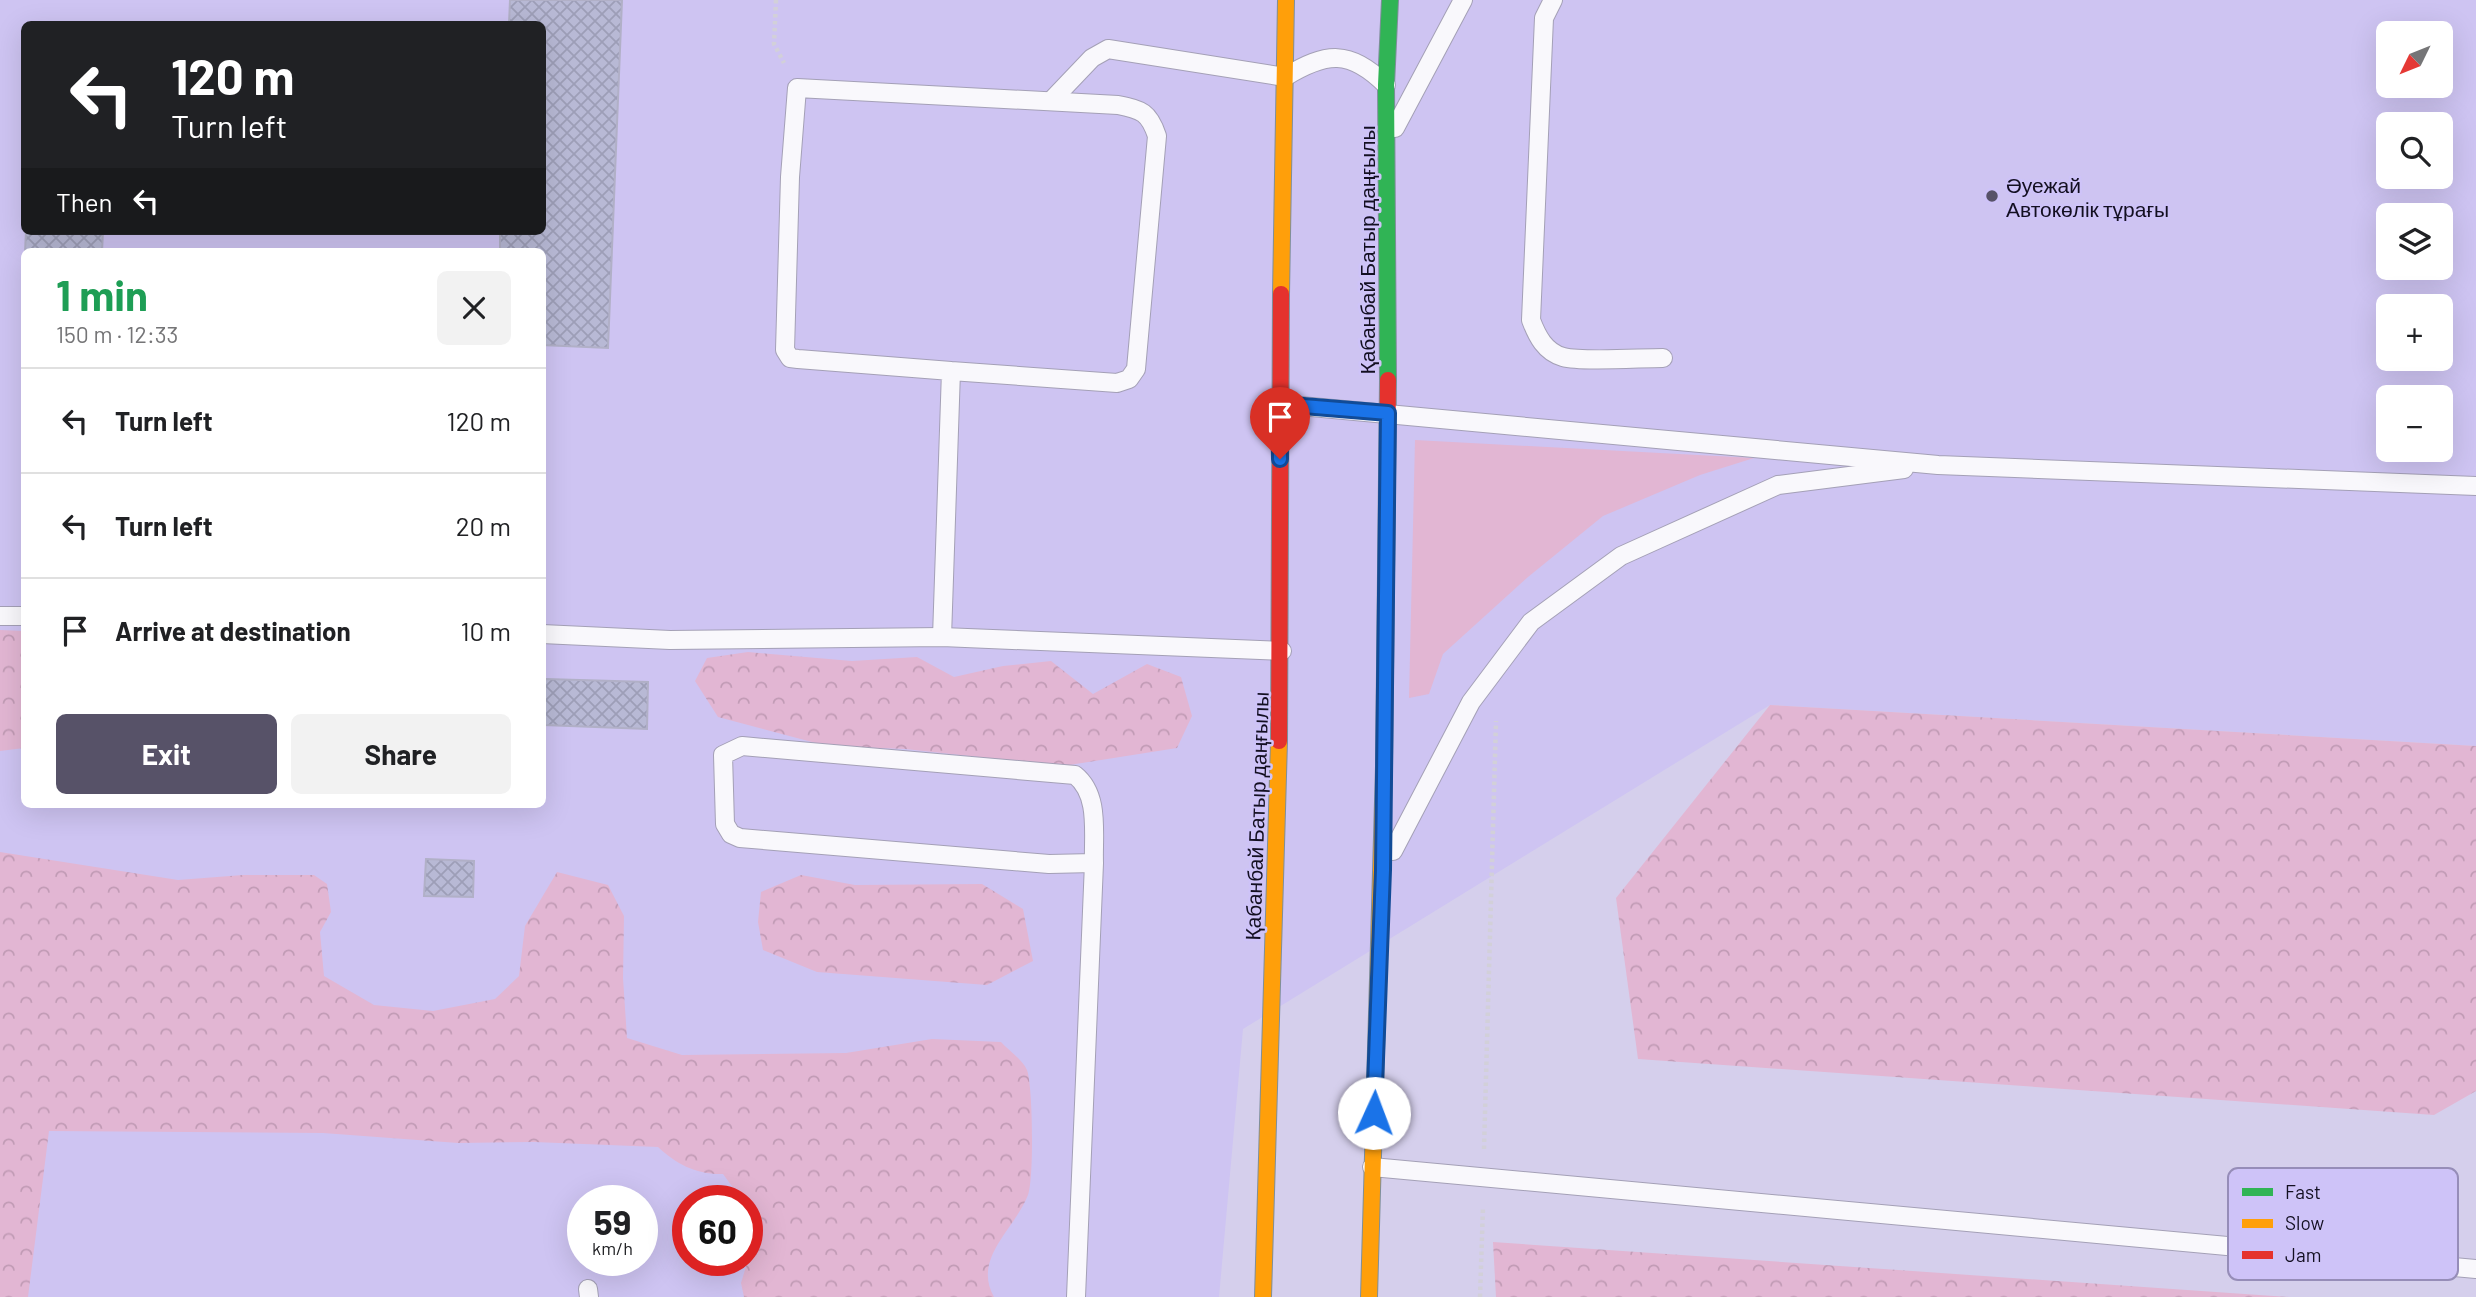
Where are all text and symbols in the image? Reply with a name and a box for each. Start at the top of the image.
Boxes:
north arrow [2376,21,2454,98]
map controls [2376,21,2453,462]
text: 120 m [171,46,294,105]
icon: left [56,49,147,140]
text: Turn left [171,106,288,144]
button: search [2376,112,2453,189]
street label: Қабанбай Батыр даңғылы [1354,125,1379,375]
place label: Әуежай Автокөлік тұрағы [2006,172,2169,221]
icon: left [127,182,165,220]
text: Then [56,186,113,217]
marker: Әуежай Автокөлік тұрағы [1984,188,2000,204]
button: layers [2376,203,2453,280]
text: 1 min [56,269,148,319]
button: close [437,271,511,345]
button: + [2376,294,2453,371]
text: 150 m · 12:33 [56,320,178,348]
button: − [2376,385,2453,462]
pin [1250,387,1310,459]
icon: arrive [1261,398,1299,436]
icon: left [56,402,94,440]
text: Turn left [115,405,213,436]
text: 120 m [447,405,511,436]
icon: left [56,507,94,545]
text: Turn left [115,510,213,541]
text: 20 m [456,510,511,541]
icon: arrive [56,612,94,650]
text: Arrive at destination [115,615,351,646]
text: 10 m [461,615,511,646]
street label: Қабанбай Батыр даңғылы [1239,691,1273,941]
button: Exit [56,714,277,794]
button: Share [291,714,511,794]
position arrow [1337,1076,1411,1150]
legend [2228,1168,2458,1280]
text: Fast [2285,1180,2321,1203]
speed limit sign: 60 [672,1185,763,1276]
text: 59 [594,1200,631,1242]
text: Slow [2285,1211,2324,1234]
text: km/h [592,1237,633,1259]
text: Jam [2285,1243,2321,1266]

